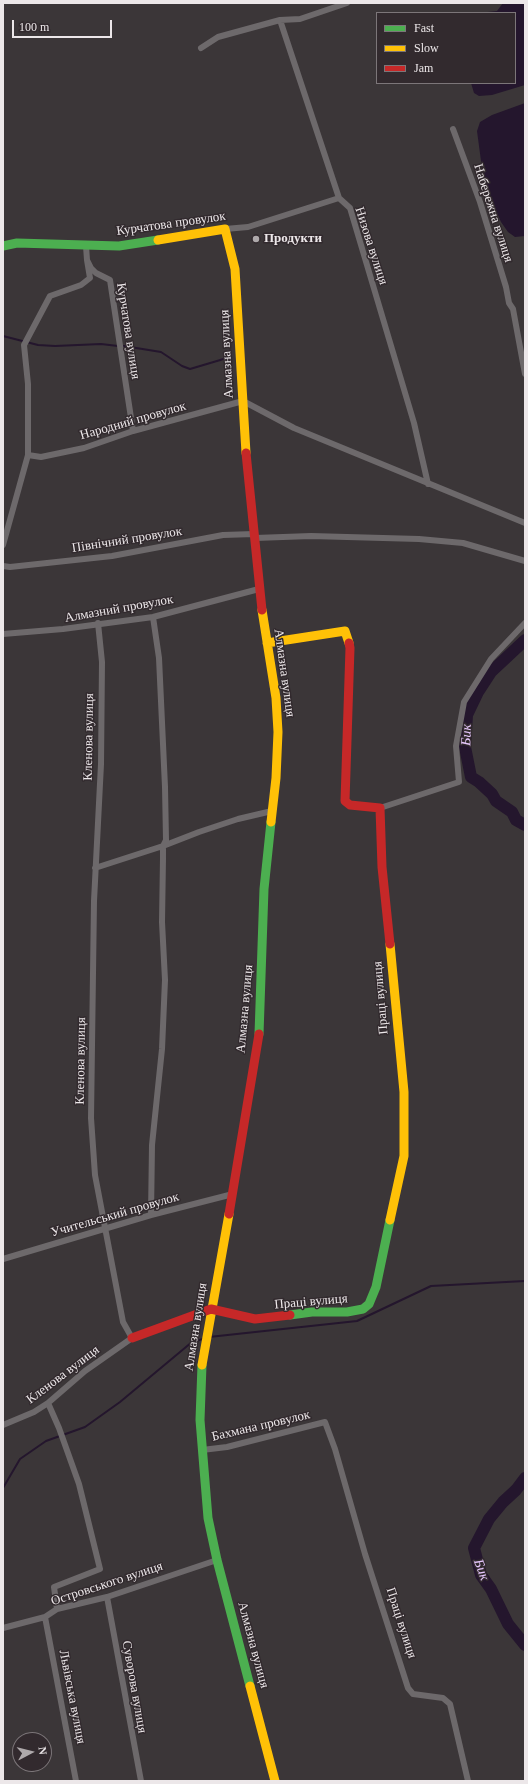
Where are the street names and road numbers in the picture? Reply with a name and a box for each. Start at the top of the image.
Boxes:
street label: Набережна вулиця [470,162,516,264]
street label: Низова вулиця [351,205,391,287]
street label: Курчатова провулок [115,209,227,239]
street label: Курчатова вулиця [113,282,143,380]
street label: Алмазна вулиця [217,309,237,399]
street label: Народний провулок [78,398,188,444]
street label: Північний провулок [71,524,183,556]
street label: Алмазний провулок [64,592,174,626]
street label: Алмазна вулиця [270,628,298,718]
street label: Кленова вулиця [80,693,98,781]
street label: Праці вулиця [370,961,392,1035]
street label: Алмазна вулиця [233,964,257,1054]
street label: Кленова вулиця [72,1017,90,1105]
street label: Учительський провулок [49,1189,181,1241]
street label: Алмазна вулиця [181,1282,211,1372]
street label: Праці вулиця [274,1291,348,1313]
street label: Кленова вулиця [23,1342,103,1408]
street label: Бахмана провулок [210,1407,312,1445]
street label: Островського вулиця [49,1559,165,1609]
street label: Праці вулиця [382,1586,420,1660]
street label: Алмазна вулиця [234,1600,272,1690]
street label: Суворова вулиця [118,1640,150,1734]
street label: Львівська вулиця [55,1649,89,1745]

